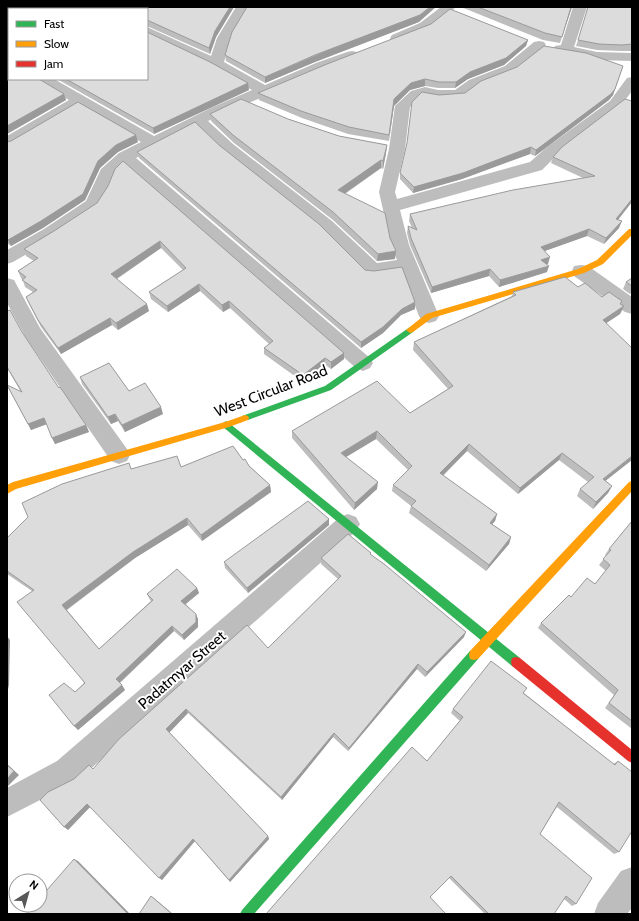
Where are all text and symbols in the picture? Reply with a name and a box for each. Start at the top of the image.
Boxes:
legend [8,8,148,80]
text: Fast [44,16,64,31]
text: Slow [44,36,69,51]
text: Jam [43,56,63,71]
street label: West Circular Road [212,361,330,421]
street label: Padatmyar Street [134,627,230,713]
north arrow [8,873,48,913]
text: N [27,877,41,893]

